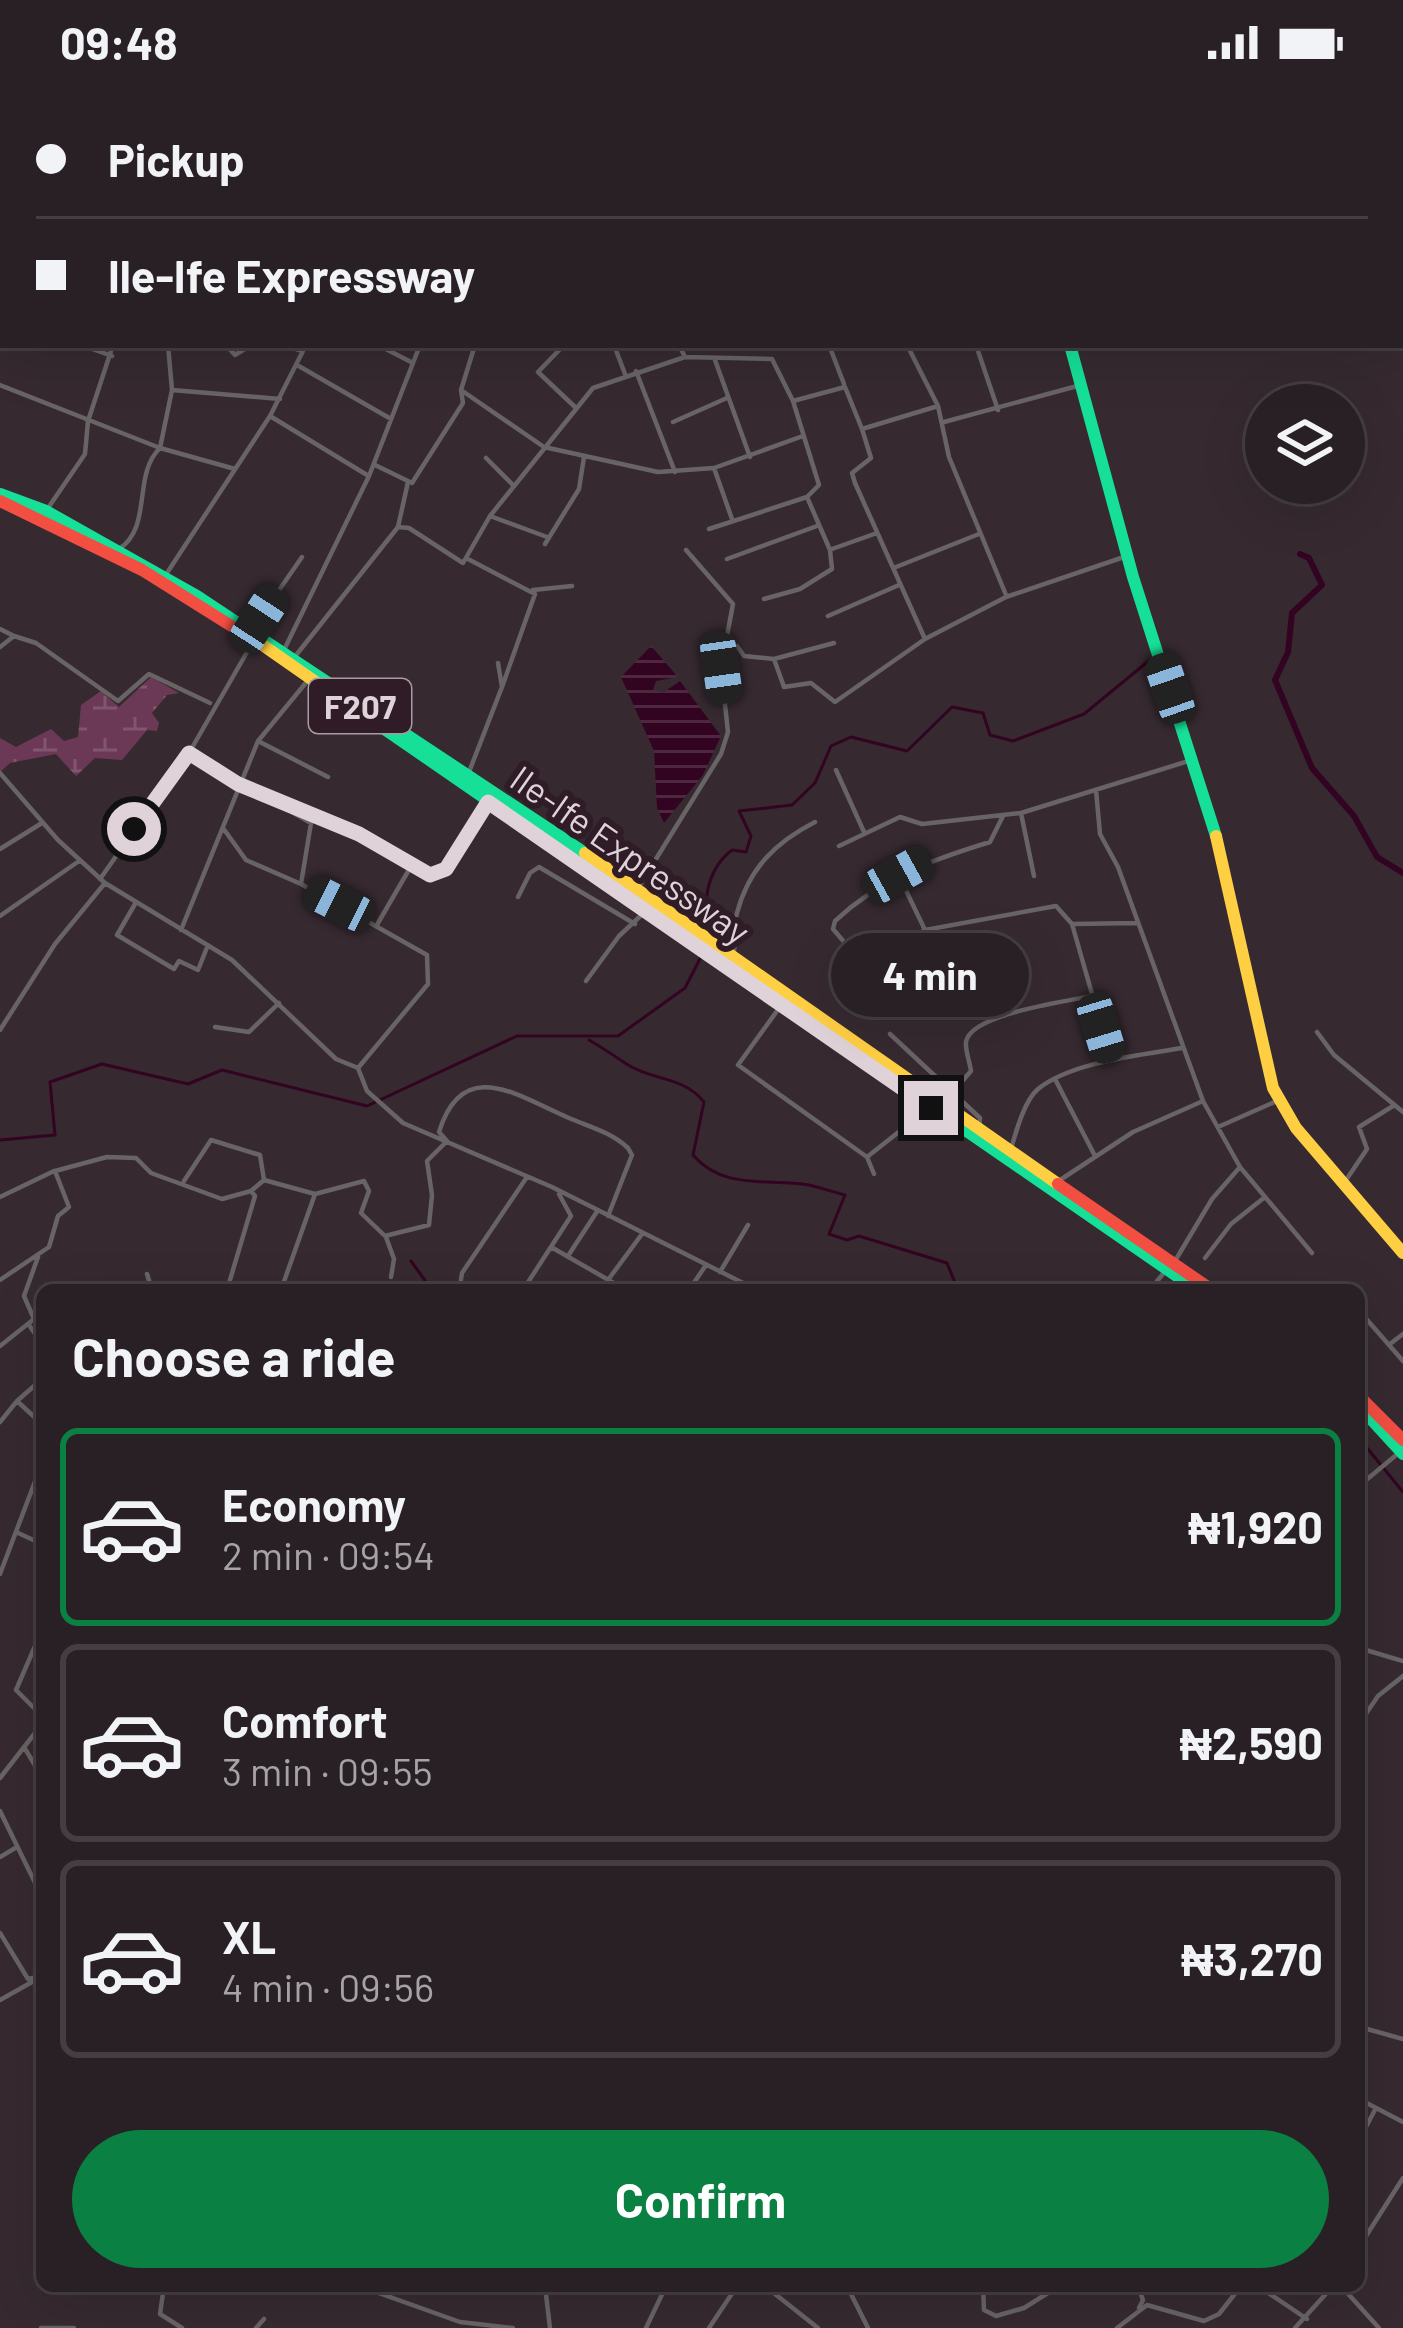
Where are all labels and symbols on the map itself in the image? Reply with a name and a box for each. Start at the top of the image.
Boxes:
car [224,579,294,659]
car [698,630,744,706]
car [1141,648,1199,728]
road number: F207 [309,679,411,733]
street label: Ile-Ife Expressway [503,756,759,952]
route start [107,802,161,856]
car [858,842,938,908]
car [299,872,379,936]
callout: 4 min [832,934,1030,1018]
car [1073,988,1129,1068]
route end [904,1081,958,1135]

